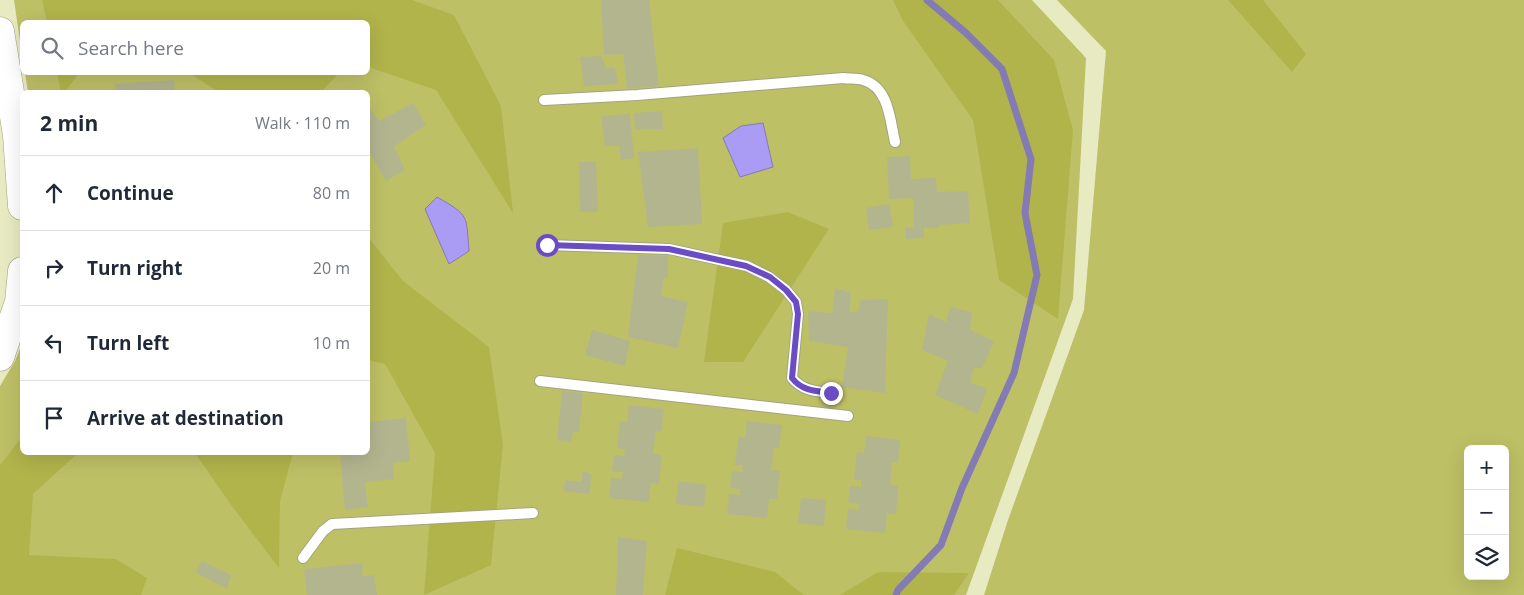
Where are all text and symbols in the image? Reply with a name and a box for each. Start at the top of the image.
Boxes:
search box [20,20,370,75]
icon: search [38,34,66,62]
text: Search here [78,35,184,61]
text: 2 min [40,109,98,137]
text: Walk · 110 m [255,112,350,134]
icon: ahead [40,179,68,207]
text: Continue [87,180,174,206]
text: 80 m [313,182,350,204]
route start [536,234,559,257]
icon: right [40,254,68,282]
text: Turn right [87,255,182,281]
text: 20 m [313,257,350,279]
icon: left [40,329,68,357]
text: Turn left [87,330,169,356]
text: 10 m [313,332,350,354]
route end [820,382,843,405]
icon: arrive [40,404,68,432]
text: Arrive at destination [87,405,284,431]
map controls [1464,445,1509,580]
button: + [1464,445,1509,490]
button: − [1464,490,1509,535]
button: layers [1464,535,1509,580]

